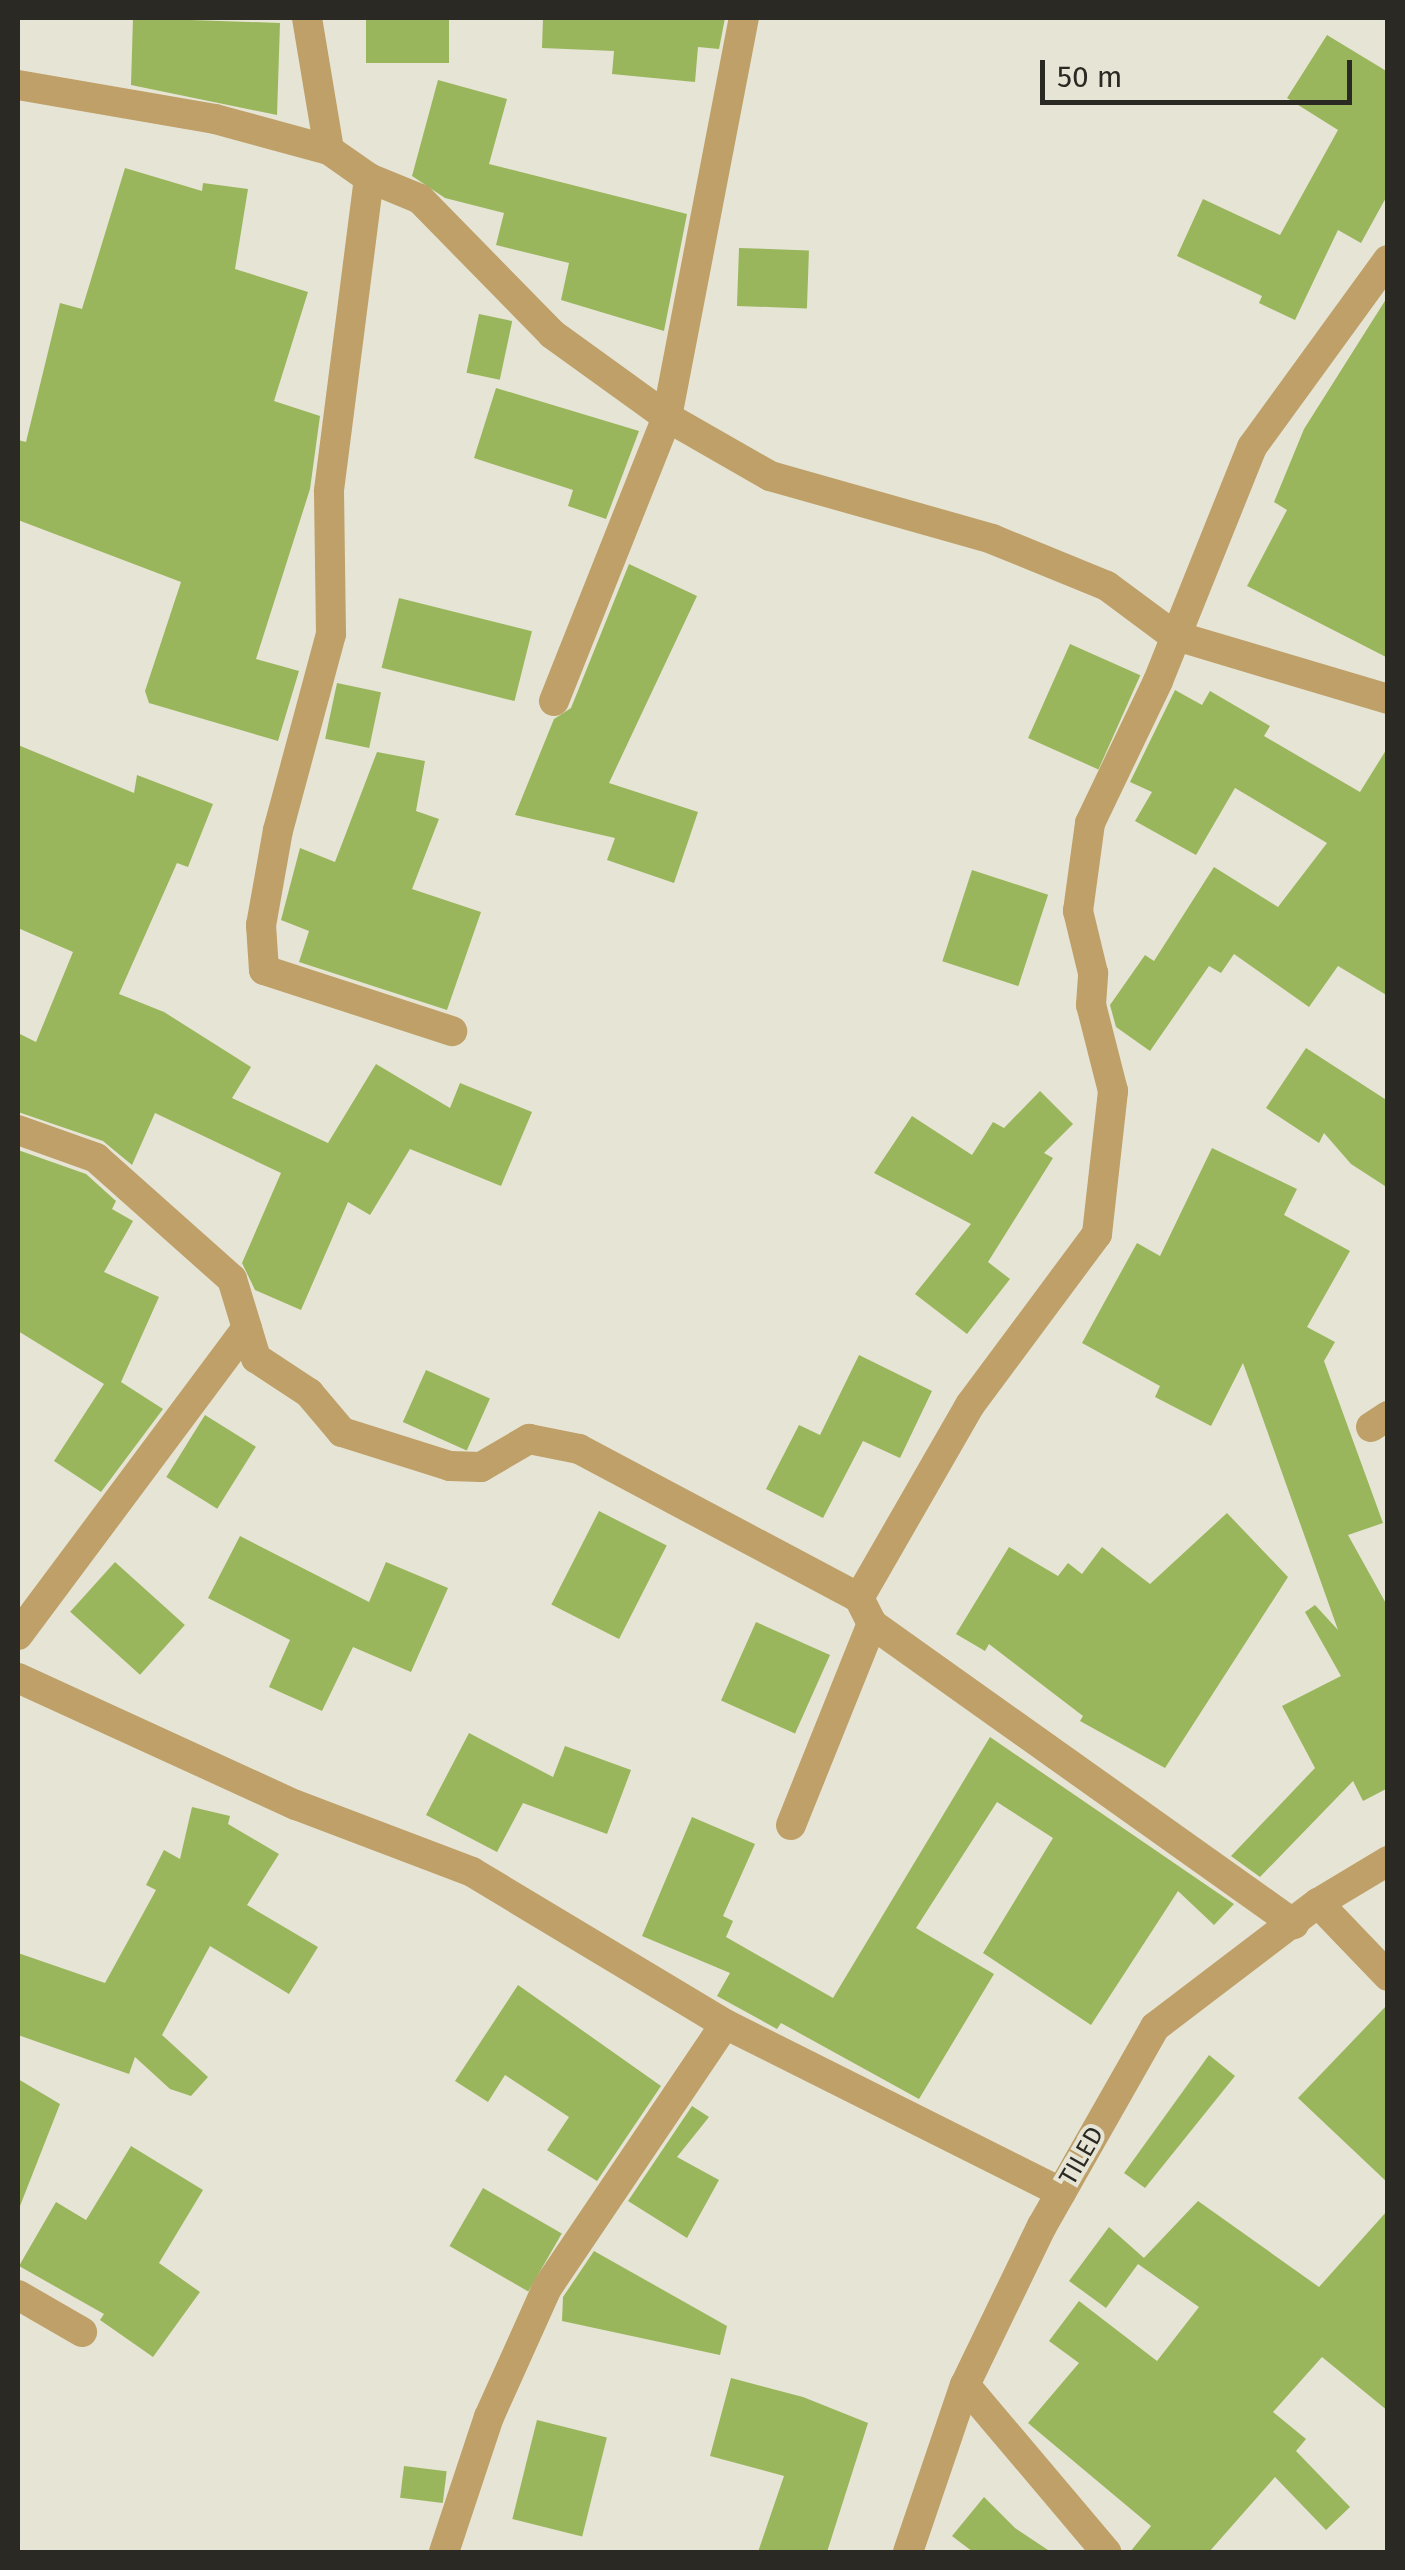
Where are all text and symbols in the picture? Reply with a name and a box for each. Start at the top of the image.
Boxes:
scale bar [1045,40,1358,102]
text: 50 m [1057,59,1122,95]
street label: TILED [1053,2122,1111,2190]

